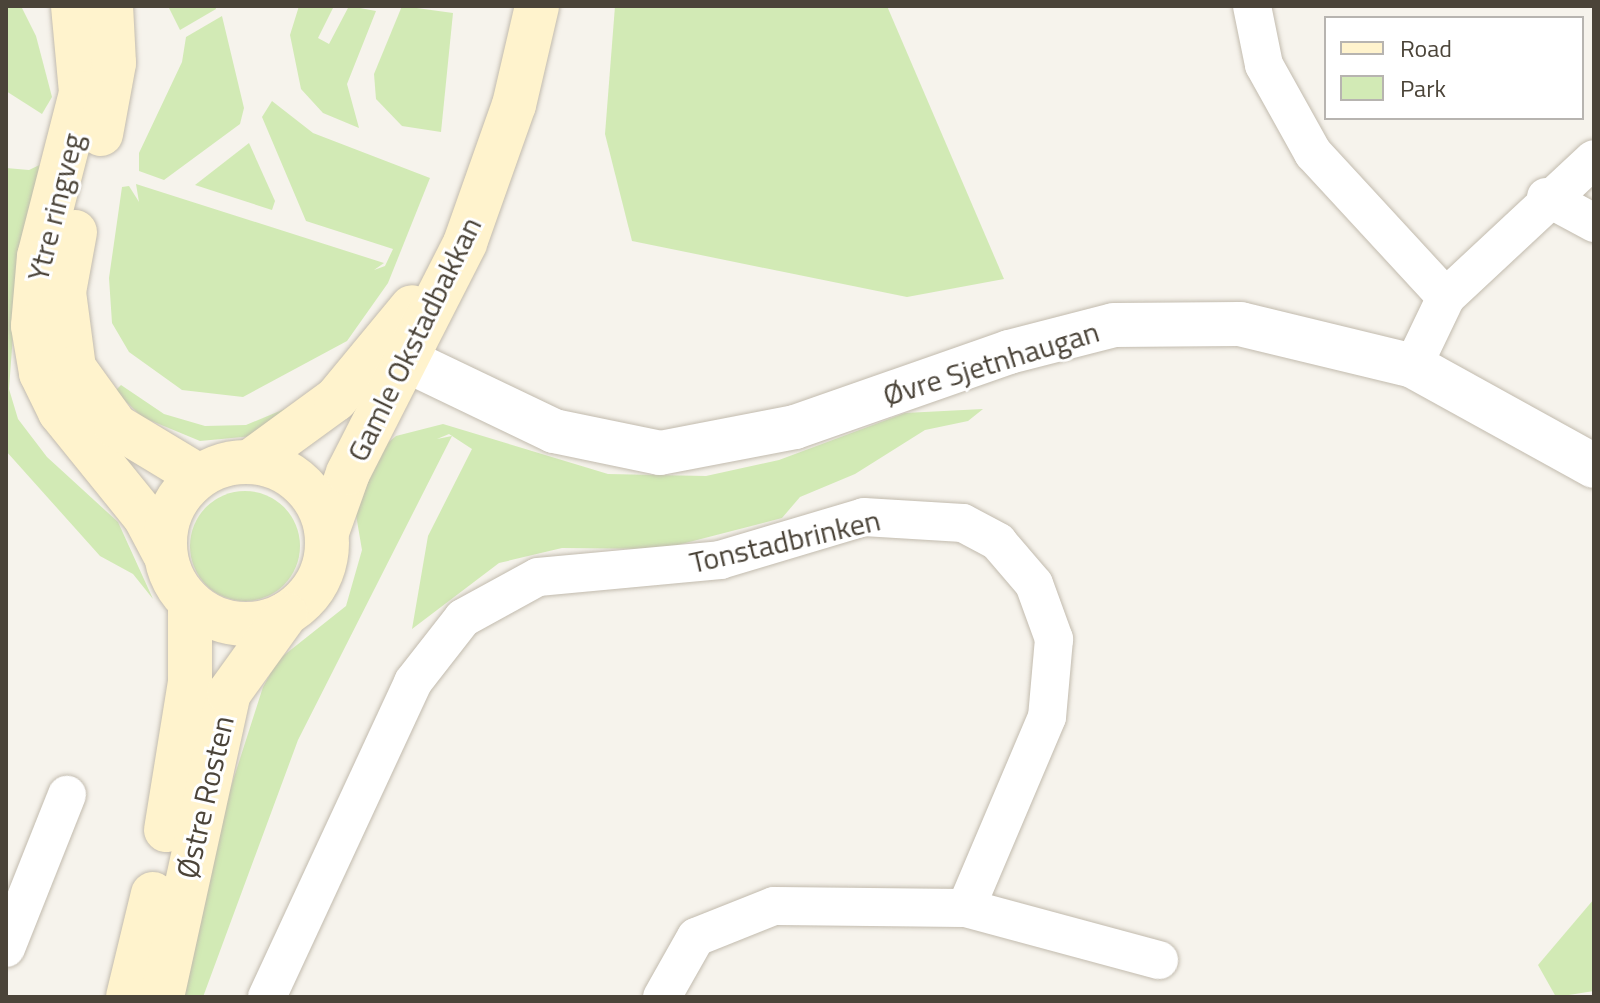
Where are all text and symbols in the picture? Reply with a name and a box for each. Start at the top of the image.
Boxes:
legend [1324,16,1584,120]
text: Road [1400,30,1452,66]
text: Park [1400,70,1446,106]
street label: Ytre ringveg [19,129,91,285]
street label: Gamle Okstadbakkan [339,211,489,467]
street label: Øvre Sjetnhaugan [879,313,1103,413]
street label: Tonstadbrinken [686,502,884,580]
street label: Østre Rosten [169,712,241,882]

